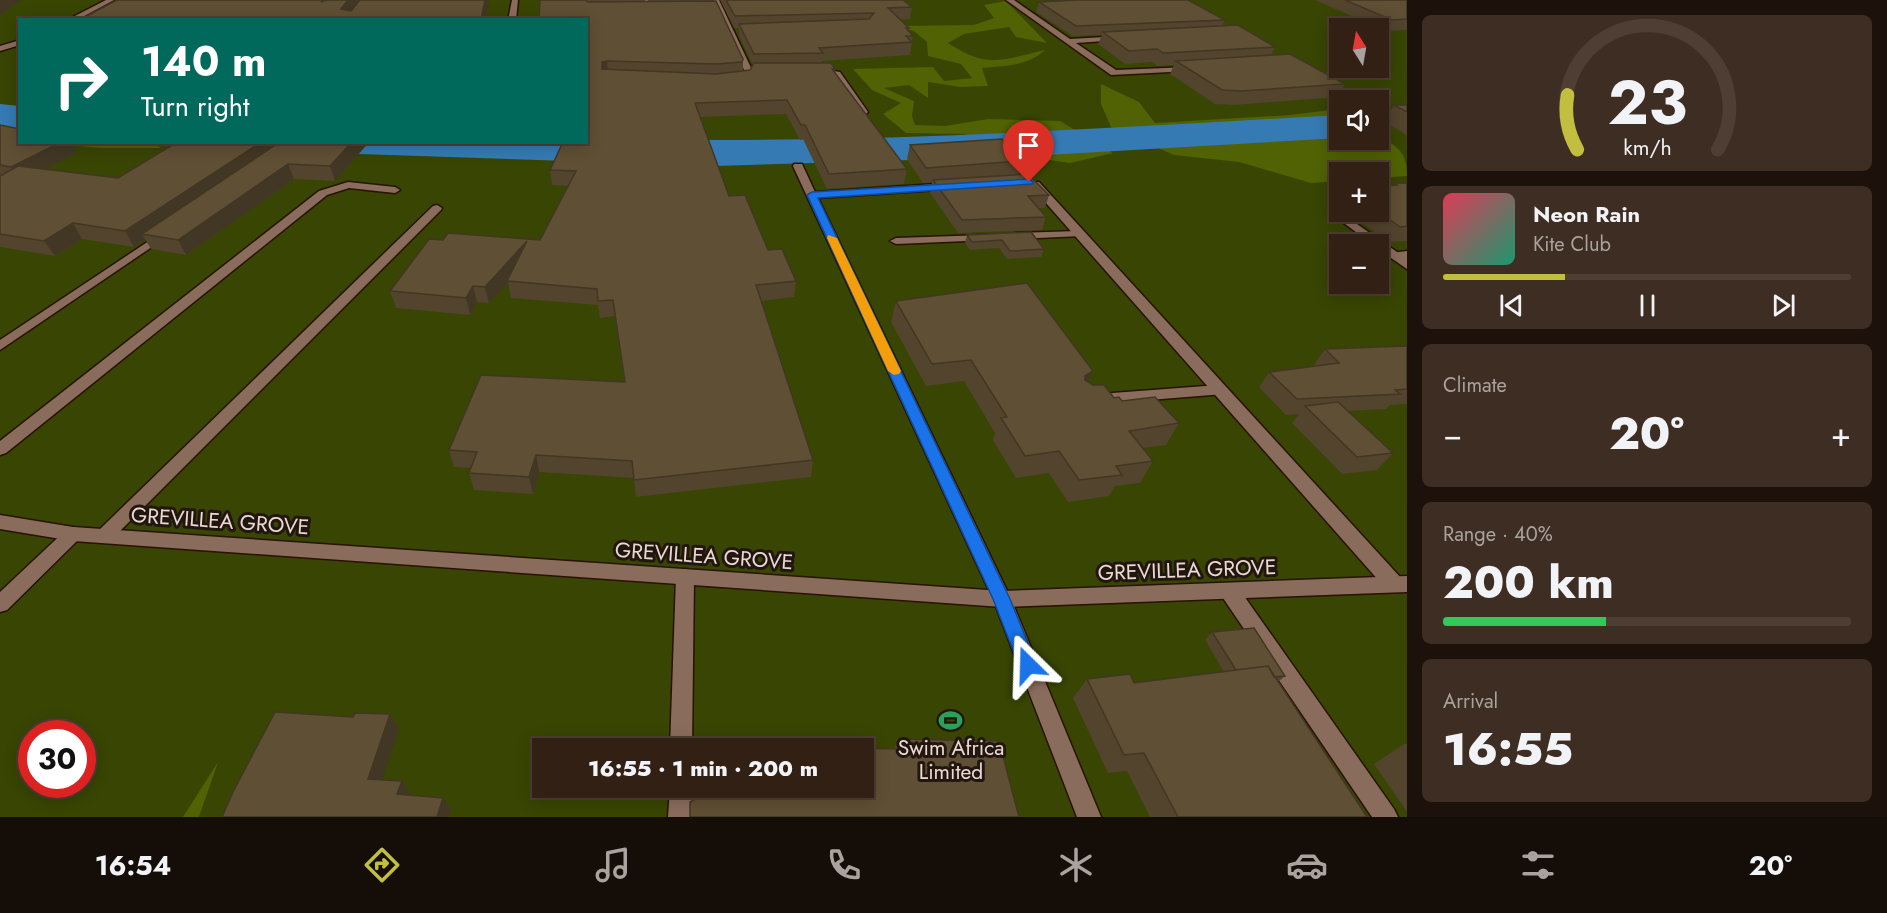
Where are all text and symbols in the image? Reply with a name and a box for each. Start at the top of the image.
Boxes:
north arrow [1329,18,1389,78]
map controls [1329,18,1389,294]
text: 140 m [141,31,267,92]
icon: right [42,42,120,120]
text: 23 [1607,57,1687,147]
text: Turn right [141,87,249,126]
button: sound [1329,90,1389,150]
pin [1003,120,1054,182]
icon: arrive [1012,129,1045,162]
text: km/h [1623,132,1671,163]
button: + [1329,162,1389,222]
text: Neon Rain [1533,198,1640,230]
text: Kite Club [1533,230,1611,259]
button: − [1329,234,1389,294]
icon: previous [1495,289,1528,322]
icon: pause [1631,289,1664,322]
icon: next [1767,289,1800,322]
text: Climate [1443,371,1507,400]
text: 20° [1609,401,1684,466]
text: − [1443,411,1462,458]
text: + [1831,411,1851,458]
street label: GREVILLEA GROVE [130,500,310,542]
text: Range · 40% [1443,520,1553,549]
street label: GREVILLEA GROVE [614,535,794,577]
text: 200 km [1443,550,1614,615]
street label: GREVILLEA GROVE [1097,552,1277,588]
position arrow [996,633,1060,697]
text: Arrival [1443,687,1498,716]
sports icon: Swim Africa Limited [938,707,964,733]
text: 16:55 [1443,717,1573,782]
speed limit sign: 30 [18,720,96,798]
place label: Swim Africa Limited [898,733,1004,787]
text: 16:55 · 1 min · 200 m [588,752,818,784]
icon: directions [361,844,403,886]
icon: music [592,844,634,886]
icon: phone [823,844,865,886]
icon: climate [1055,844,1097,886]
icon: car [1286,844,1328,886]
icon: filters [1517,844,1559,886]
text: 16:54 [95,846,171,885]
text: 20° [1749,846,1792,885]

